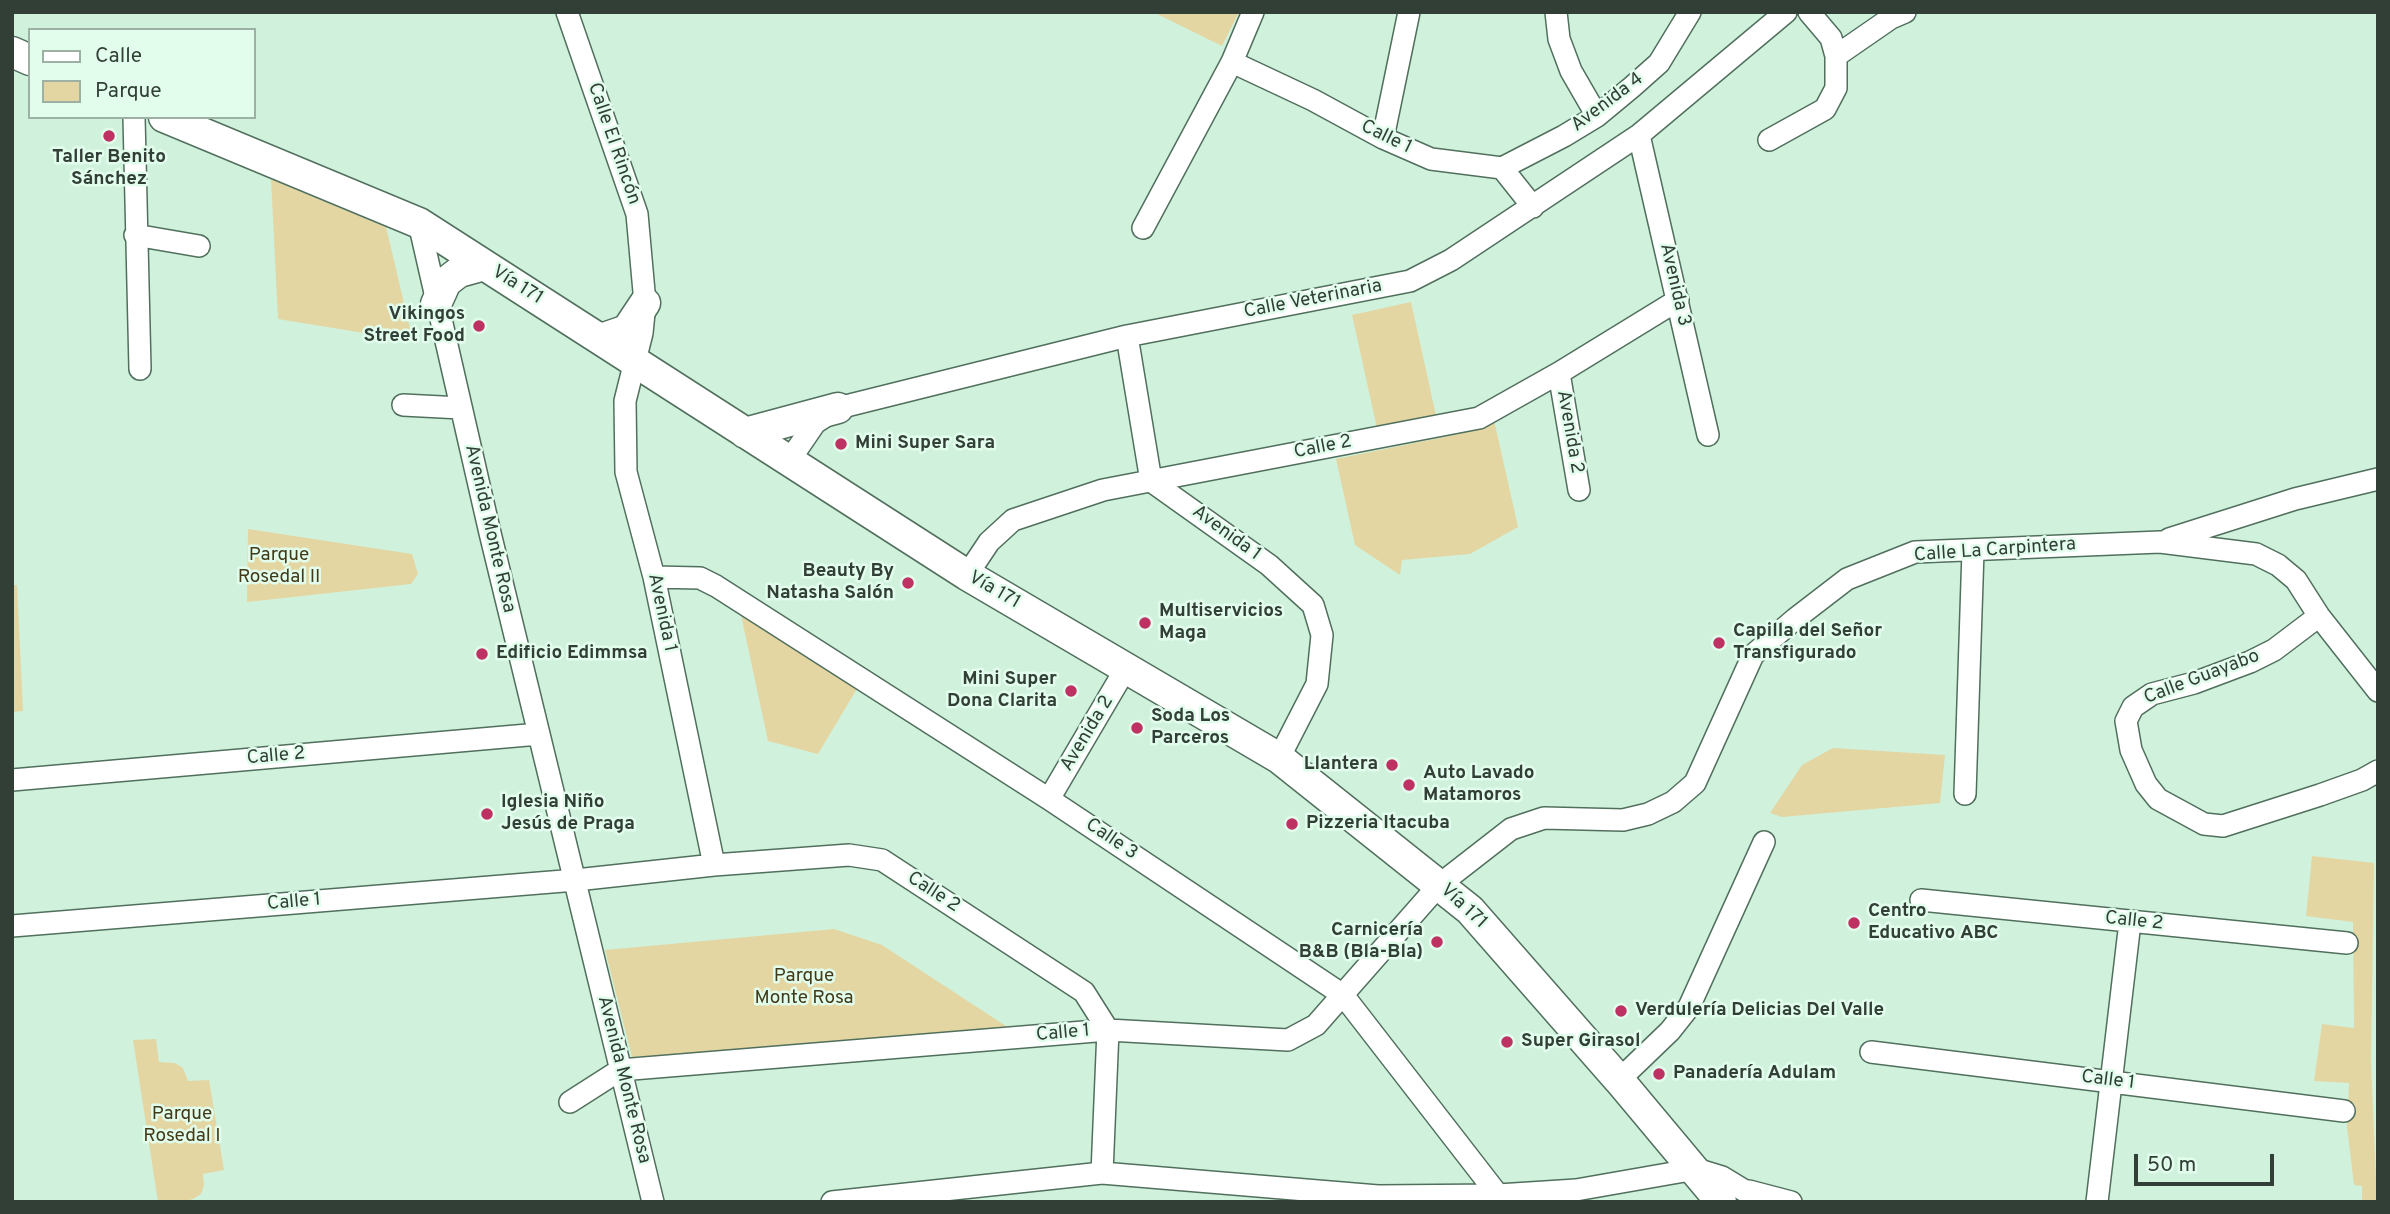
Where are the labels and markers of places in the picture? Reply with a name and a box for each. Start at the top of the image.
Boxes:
marker: Taller Benito Sánchez [101,128,117,144]
place label: Taller Benito Sánchez [52,147,166,191]
place label: Vikingos Street Food [364,304,465,348]
marker: Vikingos Street Food [471,318,487,334]
place label: Mini Super Sara [855,433,995,455]
marker: Mini Super Sara [833,436,849,452]
place label: Beauty By Natasha Salón [766,561,894,605]
marker: Beauty By Natasha Salón [900,575,916,591]
place label: Multiservicios Maga [1159,601,1283,645]
marker: Multiservicios Maga [1137,615,1153,631]
place label: Capilla del Señor Transfigurado [1733,621,1882,665]
marker: Capilla del Señor Transfigurado [1711,635,1727,651]
place label: Edificio Edimmsa [496,643,648,665]
marker: Edificio Edimmsa [474,646,490,662]
place label: Mini Super Dona Clarita [947,669,1057,713]
marker: Mini Super Dona Clarita [1063,683,1079,699]
place label: Soda Los Parceros [1151,706,1230,750]
marker: Soda Los Parceros [1129,720,1145,736]
place label: Llantera [1304,754,1378,776]
marker: Llantera [1384,757,1400,773]
place label: Auto Lavado Matamoros [1423,763,1535,807]
marker: Auto Lavado Matamoros [1401,777,1417,793]
place label: Iglesia Niño Jesús de Praga [501,792,635,836]
marker: Iglesia Niño Jesús de Praga [479,806,495,822]
place label: Pizzeria Itacuba [1306,813,1450,835]
marker: Pizzeria Itacuba [1284,816,1300,832]
place label: Centro Educativo ABC [1868,901,1999,945]
marker: Centro Educativo ABC [1846,915,1862,931]
place label: Carnicería B&B (Bla-Bla) [1299,920,1423,964]
marker: Carnicería B&B (Bla-Bla) [1429,934,1445,950]
place label: Verdulería Delicias Del Valle [1635,1000,1884,1022]
marker: Verdulería Delicias Del Valle [1613,1003,1629,1019]
place label: Super Girasol [1521,1031,1640,1053]
marker: Super Girasol [1499,1034,1515,1050]
place label: Panadería Adulam [1673,1063,1836,1085]
marker: Panadería Adulam [1651,1066,1667,1082]

